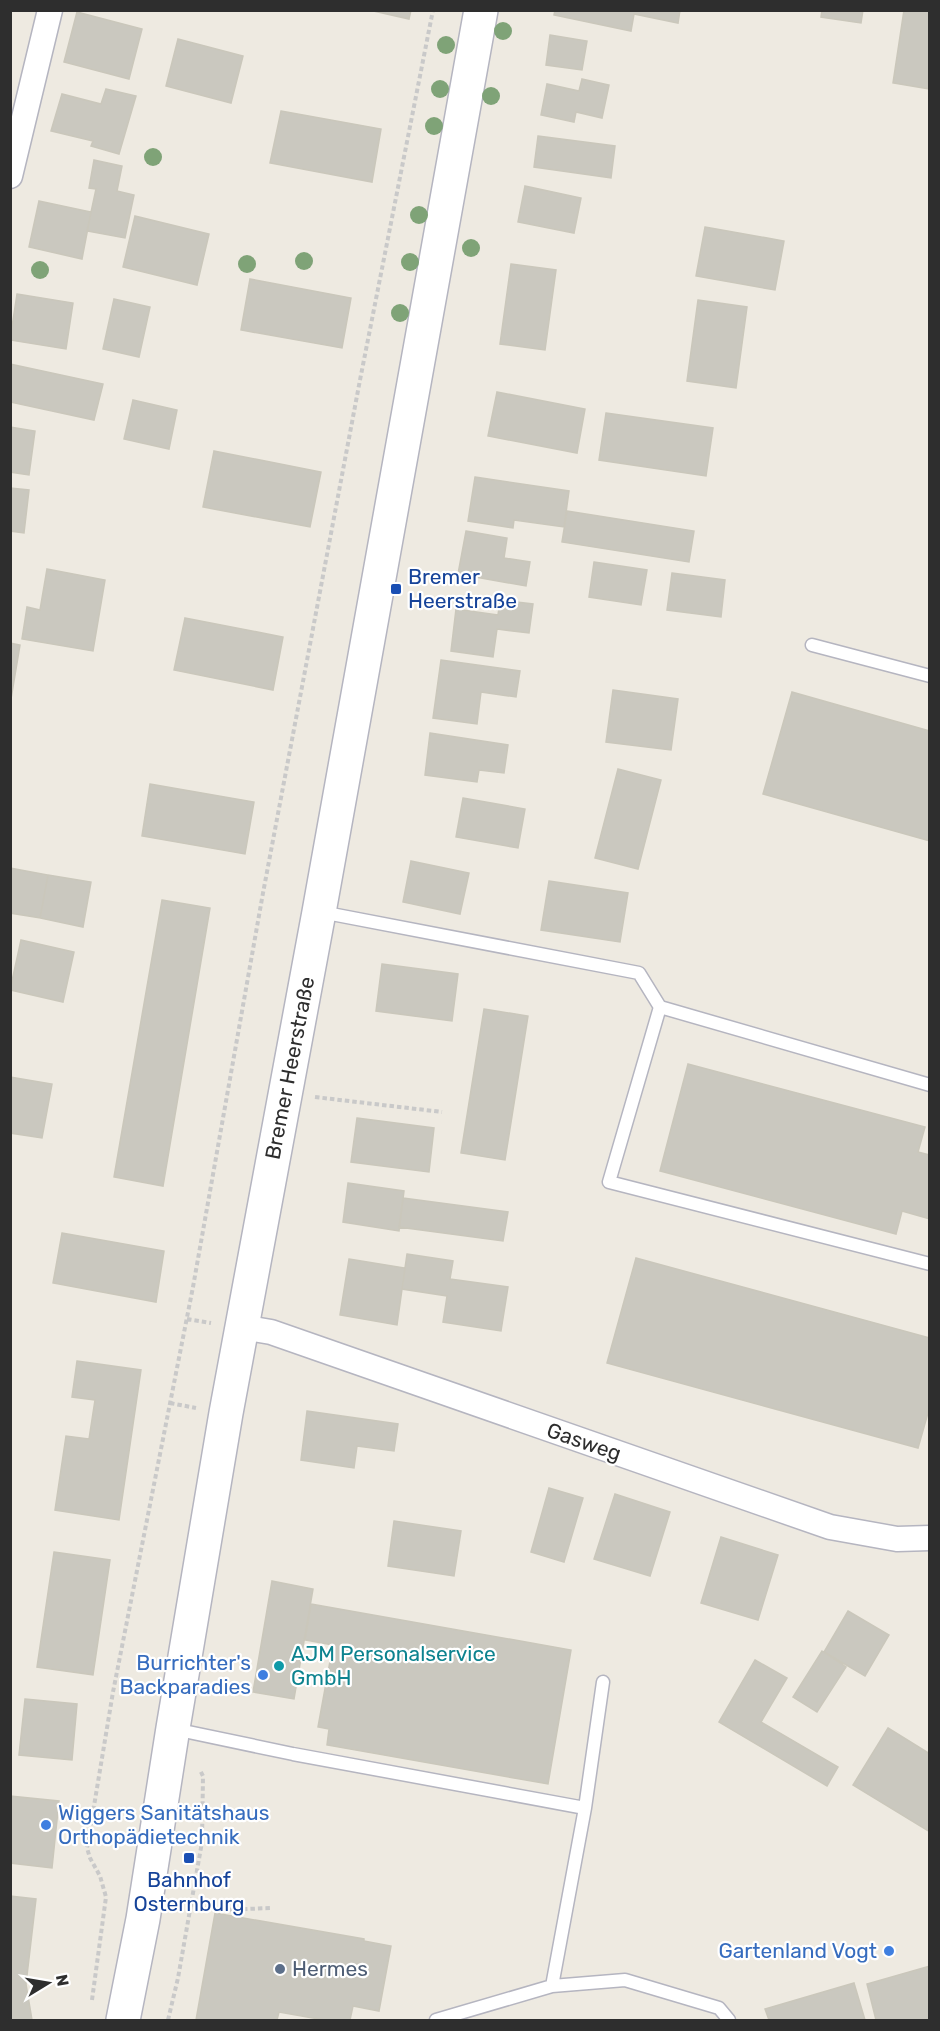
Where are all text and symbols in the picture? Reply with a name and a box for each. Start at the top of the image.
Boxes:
place label: Bremer Heerstraße [408,564,517,613]
marker: Bremer Heerstraße [389,582,403,596]
street label: Bremer Heerstraße [260,974,319,1161]
street label: Gasweg [544,1417,625,1466]
place label: AJM Personalservice GmbH [291,1641,496,1690]
place label: Burrichter's Backparadies [119,1650,251,1699]
marker: AJM Personalservice GmbH [272,1659,286,1673]
marker: Burrichter's Backparadies [256,1668,270,1682]
place label: Wiggers Sanitätshaus Orthopädietechnik [58,1800,269,1849]
marker: Wiggers Sanitätshaus Orthopädietechnik [39,1818,53,1832]
marker: Bahnhof Osternburg [182,1851,196,1865]
place label: Bahnhof Osternburg [133,1867,245,1916]
place label: Gartenland Vogt [718,1938,877,1963]
marker: Gartenland Vogt [882,1944,896,1958]
north arrow [18,1953,78,2013]
place label: Hermes [292,1956,368,1981]
marker: Hermes [273,1962,287,1976]
text: N [52,1973,73,1988]

